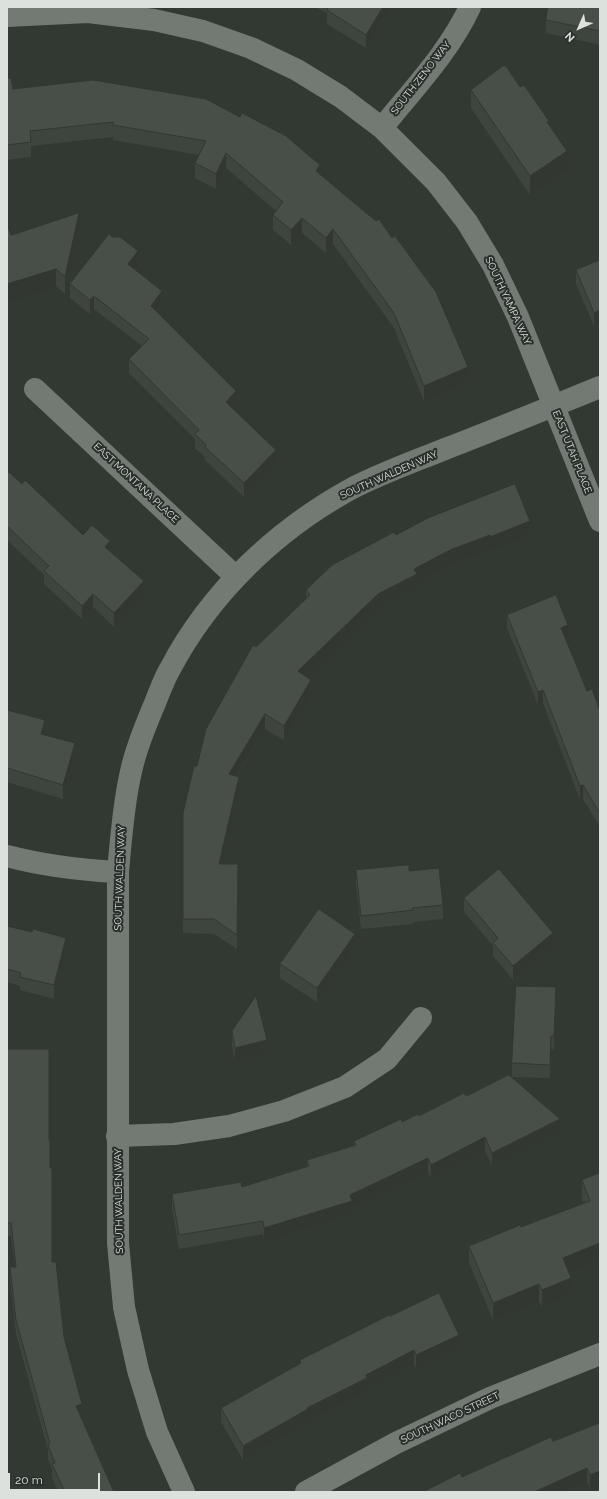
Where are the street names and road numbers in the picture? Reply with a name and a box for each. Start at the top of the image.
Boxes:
street label: SOUTH ZENO WAY [389,39,453,117]
street label: SOUTH YAMPA WAY [482,255,534,347]
street label: EAST UTAH PLACE [550,409,594,495]
street label: EAST MONTANA PLACE [91,440,181,526]
street label: SOUTH WALDEN WAY [338,448,440,502]
street label: SOUTH WALDEN WAY [112,825,128,931]
street label: SOUTH WALDEN WAY [112,1148,126,1254]
street label: SOUTH WACO STREET [399,1390,501,1446]

